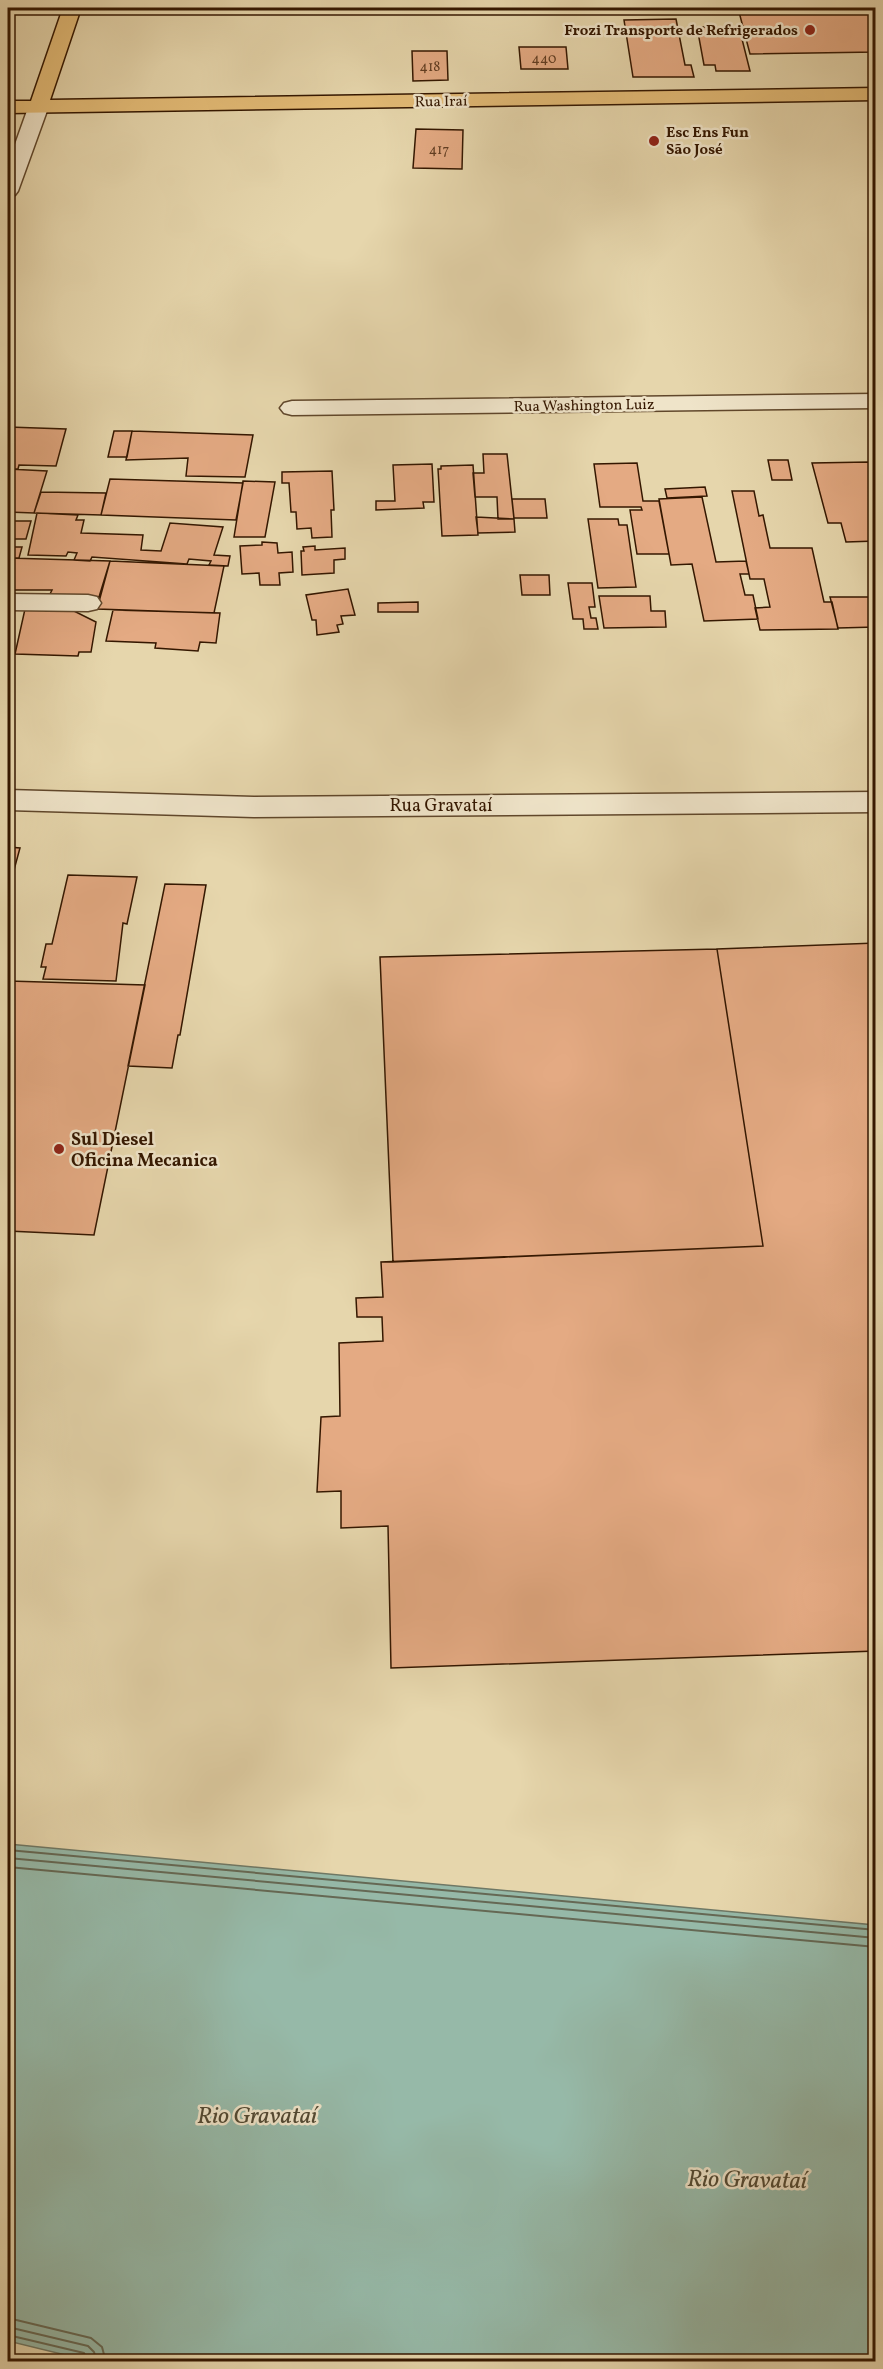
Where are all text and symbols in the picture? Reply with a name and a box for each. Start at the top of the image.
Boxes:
place label: Frozi Transporte de Refrigerados [564,21,798,42]
marker: Frozi Transporte de Refrigerados [803,23,817,37]
house number: 440 [532,50,556,69]
house number: 418 [420,58,440,77]
street label: Rua Iraí [414,92,468,113]
place label: Esc Ens Fun São José [666,123,749,161]
marker: Esc Ens Fun São José [647,134,661,148]
house number: 417 [429,141,449,160]
street label: Rua Washington Luiz [514,395,655,418]
street label: Rua Gravataí [389,794,493,819]
place label: Sul Diesel Oficina Mecanica [71,1128,218,1174]
marker: Sul Diesel Oficina Mecanica [52,1142,66,1156]
water label: Rio Gravataí [197,2100,319,2134]
water label: Rio Gravataí [687,2163,809,2199]

